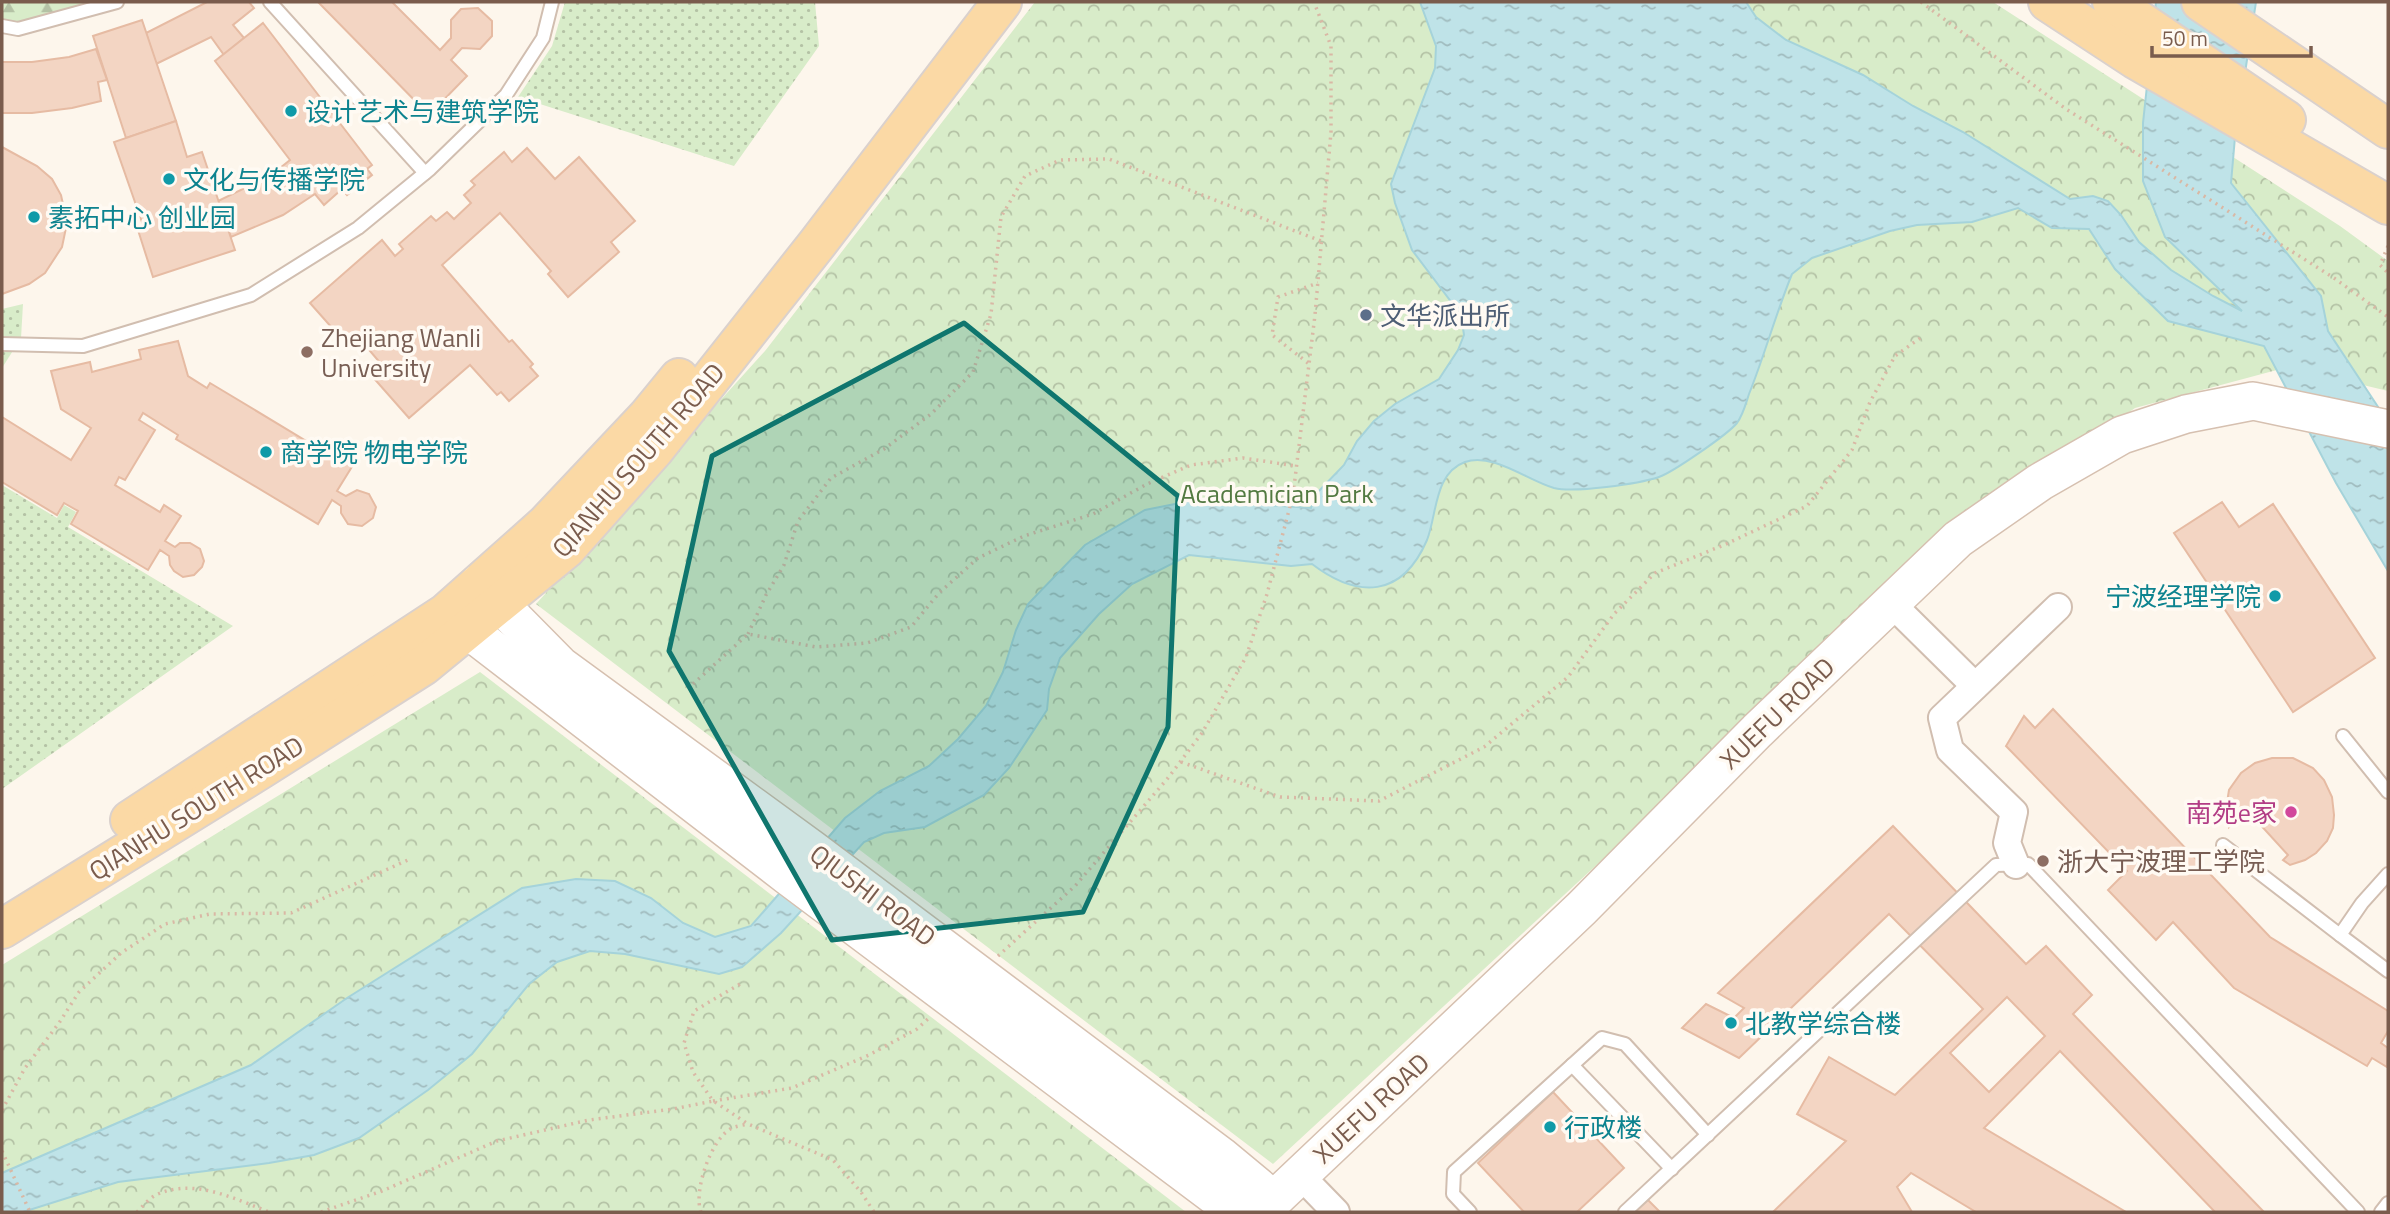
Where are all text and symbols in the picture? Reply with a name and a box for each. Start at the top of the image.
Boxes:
scale bar [2152,14,2311,58]
text: 50 m [2162,22,2208,54]
place label: 设计艺术与建筑学院 [305,92,539,131]
marker: 设计艺术与建筑学院 [283,103,299,119]
place label: 文化与传播学院 [183,160,365,199]
marker: 文化与传播学院 [161,171,177,187]
place label: 素拓中心 创业园 [48,198,236,237]
marker: 素拓中心 创业园 [26,209,42,225]
place label: 文华派出所 [1380,296,1510,335]
marker: 文华派出所 [1358,307,1374,323]
place label: Zhejiang Wanli University [321,318,481,387]
marker: Zhejiang Wanli University [299,344,315,360]
street label: QIANHU SOUTH ROAD [542,354,734,566]
place label: 商学院 物电学院 [280,433,468,472]
marker: 商学院 物电学院 [258,444,274,460]
park label: Academician Park [1180,474,1374,513]
place label: 宁波经理学院 [2105,577,2261,616]
marker: 宁波经理学院 [2267,588,2283,604]
street label: XUEFU ROAD [1711,648,1843,778]
street label: QIANHU SOUTH ROAD [81,726,311,890]
place label: 南苑e家 [2186,793,2277,832]
marker: 南苑e家 [2283,804,2299,820]
street label: QIUSHI ROAD [802,835,944,955]
place label: 浙大宁波理工学院 [2057,842,2265,881]
marker: 浙大宁波理工学院 [2035,853,2051,869]
place label: 北教学综合楼 [1745,1004,1901,1043]
marker: 北教学综合楼 [1723,1015,1739,1031]
street label: XUEFU ROAD [1304,1044,1438,1172]
place label: 行政楼 [1564,1108,1642,1147]
marker: 行政楼 [1542,1119,1558,1135]

